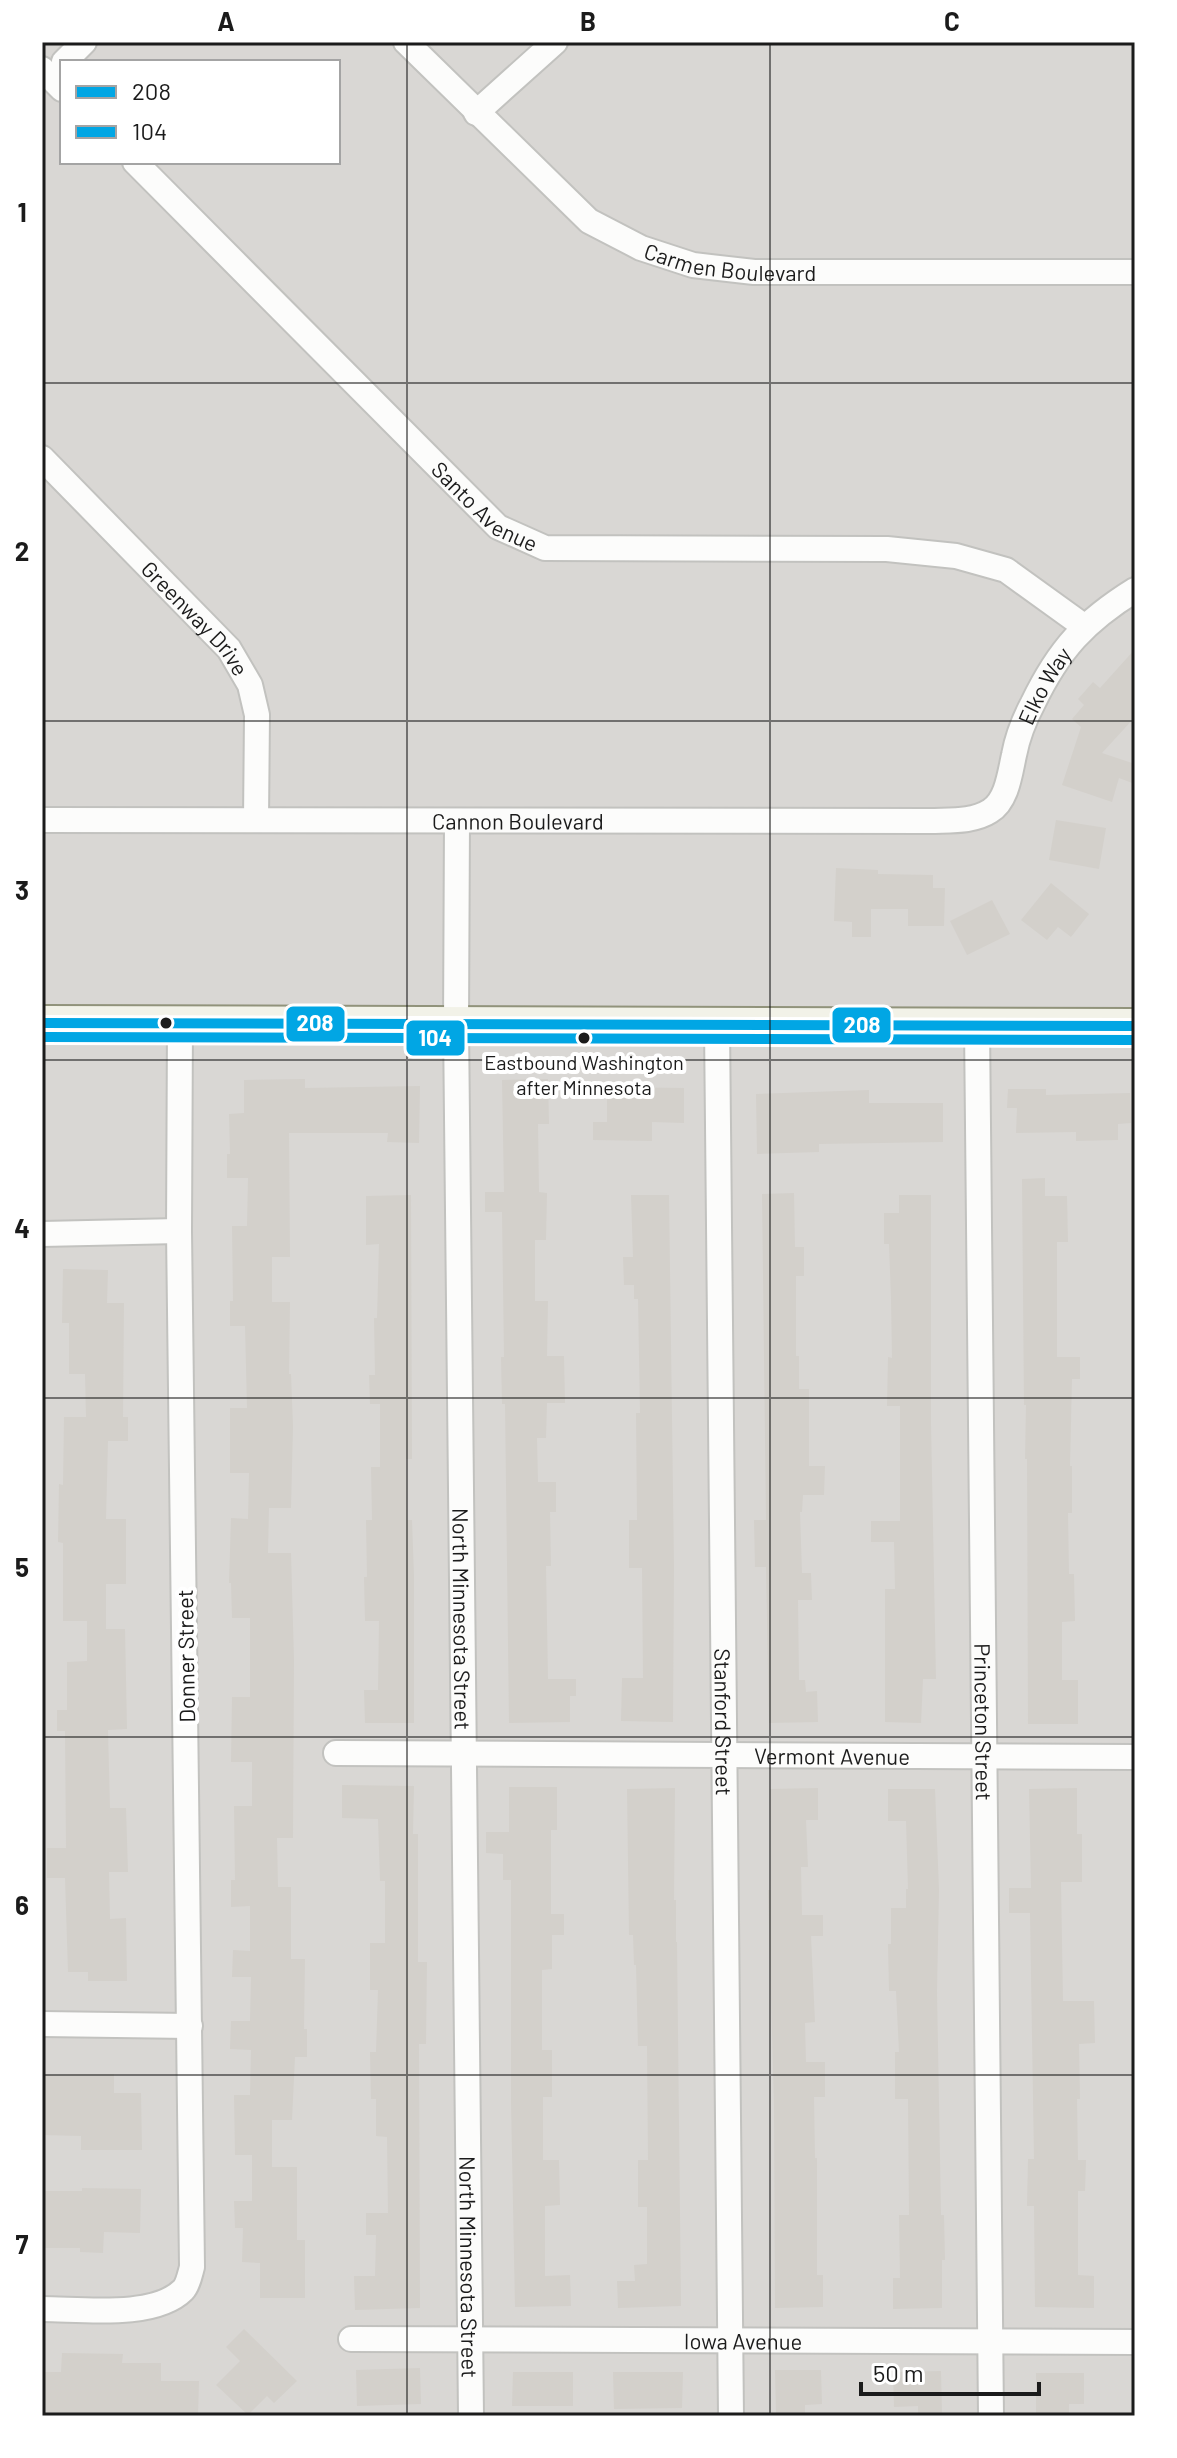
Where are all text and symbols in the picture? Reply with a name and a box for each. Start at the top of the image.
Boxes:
text: A [217,5,235,36]
text: B [580,5,596,36]
text: C [944,5,960,36]
legend [60,60,340,164]
text: 208 [132,76,171,105]
text: 104 [132,116,167,145]
text: 1 [17,196,27,227]
street label: Carmen Boulevard [641,237,816,285]
street label: Santo Avenue [427,456,542,556]
text: 2 [15,535,29,566]
street label: Greenway Drive [137,555,254,680]
street label: Elko Way [1012,641,1076,728]
street label: Cannon Boulevard [432,807,604,834]
text: 3 [15,874,29,905]
line badge: 208 [285,1005,346,1043]
line badge: 208 [831,1006,892,1044]
text: 208 [297,1009,333,1035]
text: 208 [844,1011,880,1037]
unlabelled marker [158,1015,174,1031]
line badge: 104 [405,1019,466,1057]
text: 104 [418,1024,452,1050]
marker: Eastbound Washington after Minnesota [576,1030,592,1046]
place label: Eastbound Washington after Minnesota [484,1050,684,1099]
text: 4 [14,1212,30,1243]
street label: North Minnesota Street [448,1508,477,1730]
text: 5 [15,1551,29,1582]
street label: Donner Street [171,1589,199,1723]
street label: Princeton Street [970,1643,998,1801]
street label: Stanford Street [710,1648,738,1796]
street label: Vermont Avenue [754,1742,910,1769]
text: 6 [15,1889,29,1920]
street label: North Minnesota Street [455,2156,484,2378]
text: 7 [16,2228,29,2259]
street label: Iowa Avenue [684,2327,802,2354]
scale bar [861,2346,1039,2396]
text: 50 m [873,2358,924,2387]

